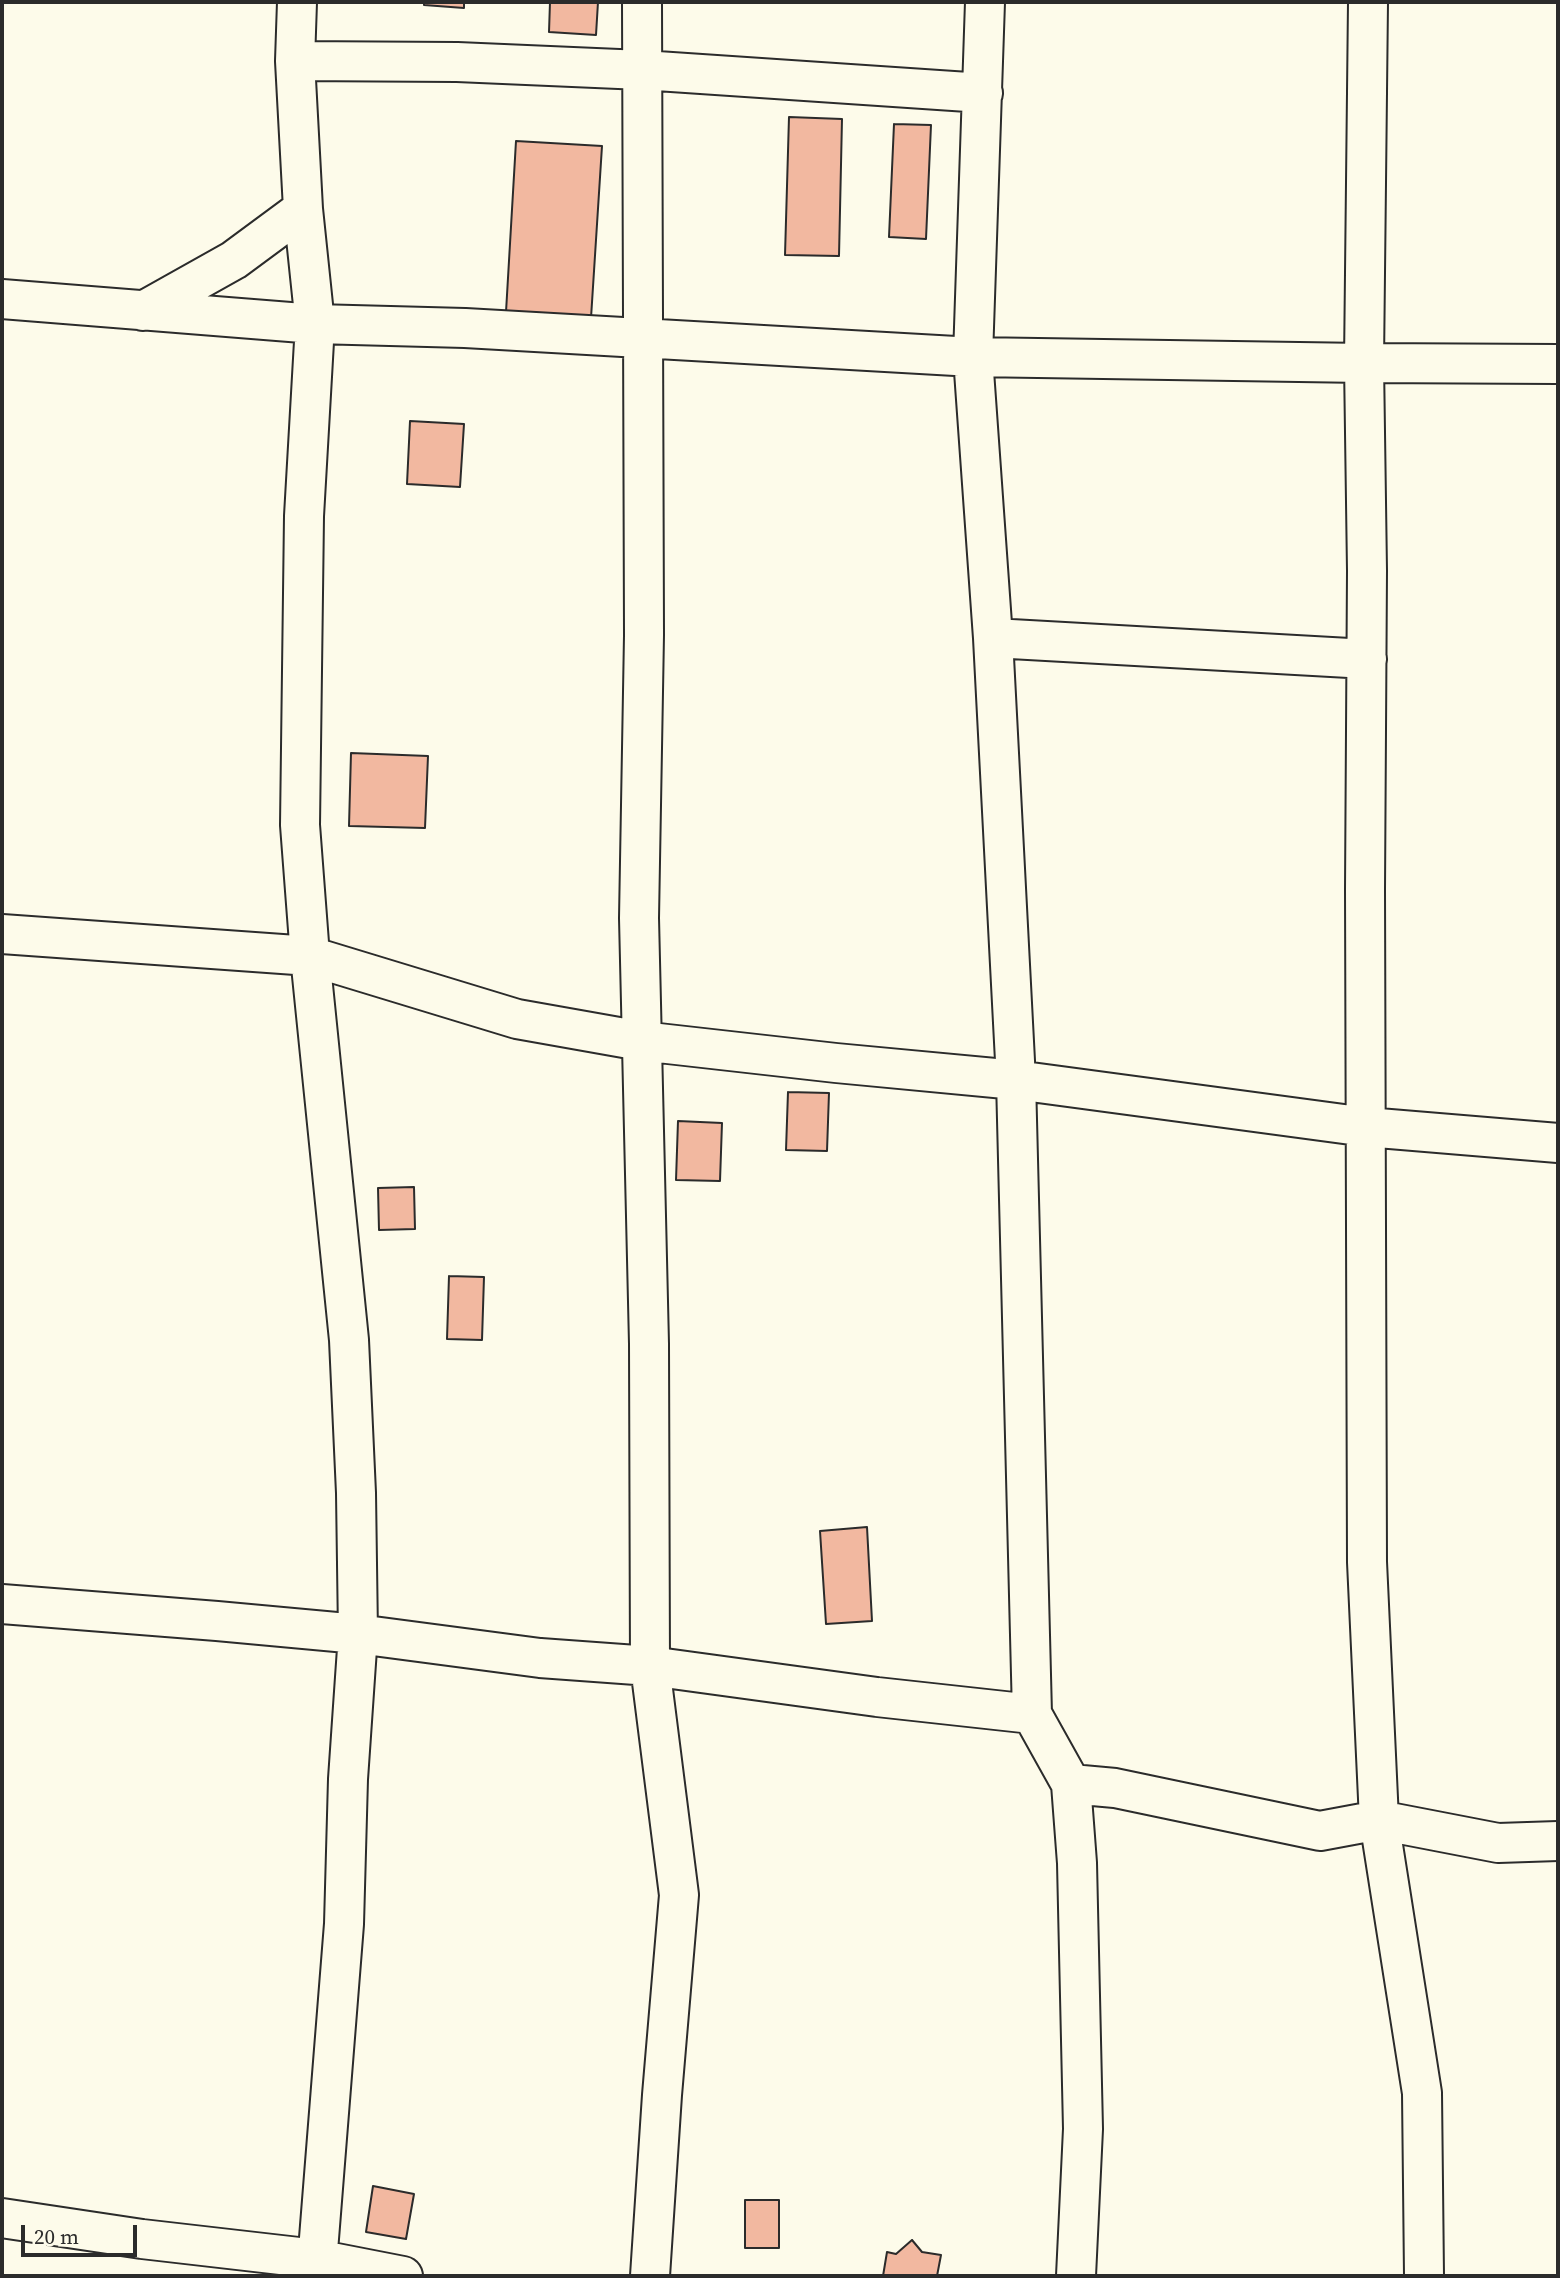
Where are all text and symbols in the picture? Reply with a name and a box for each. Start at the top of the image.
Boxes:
scale bar [24,2212,140,2256]
text: 20 m [34,2222,79,2251]

